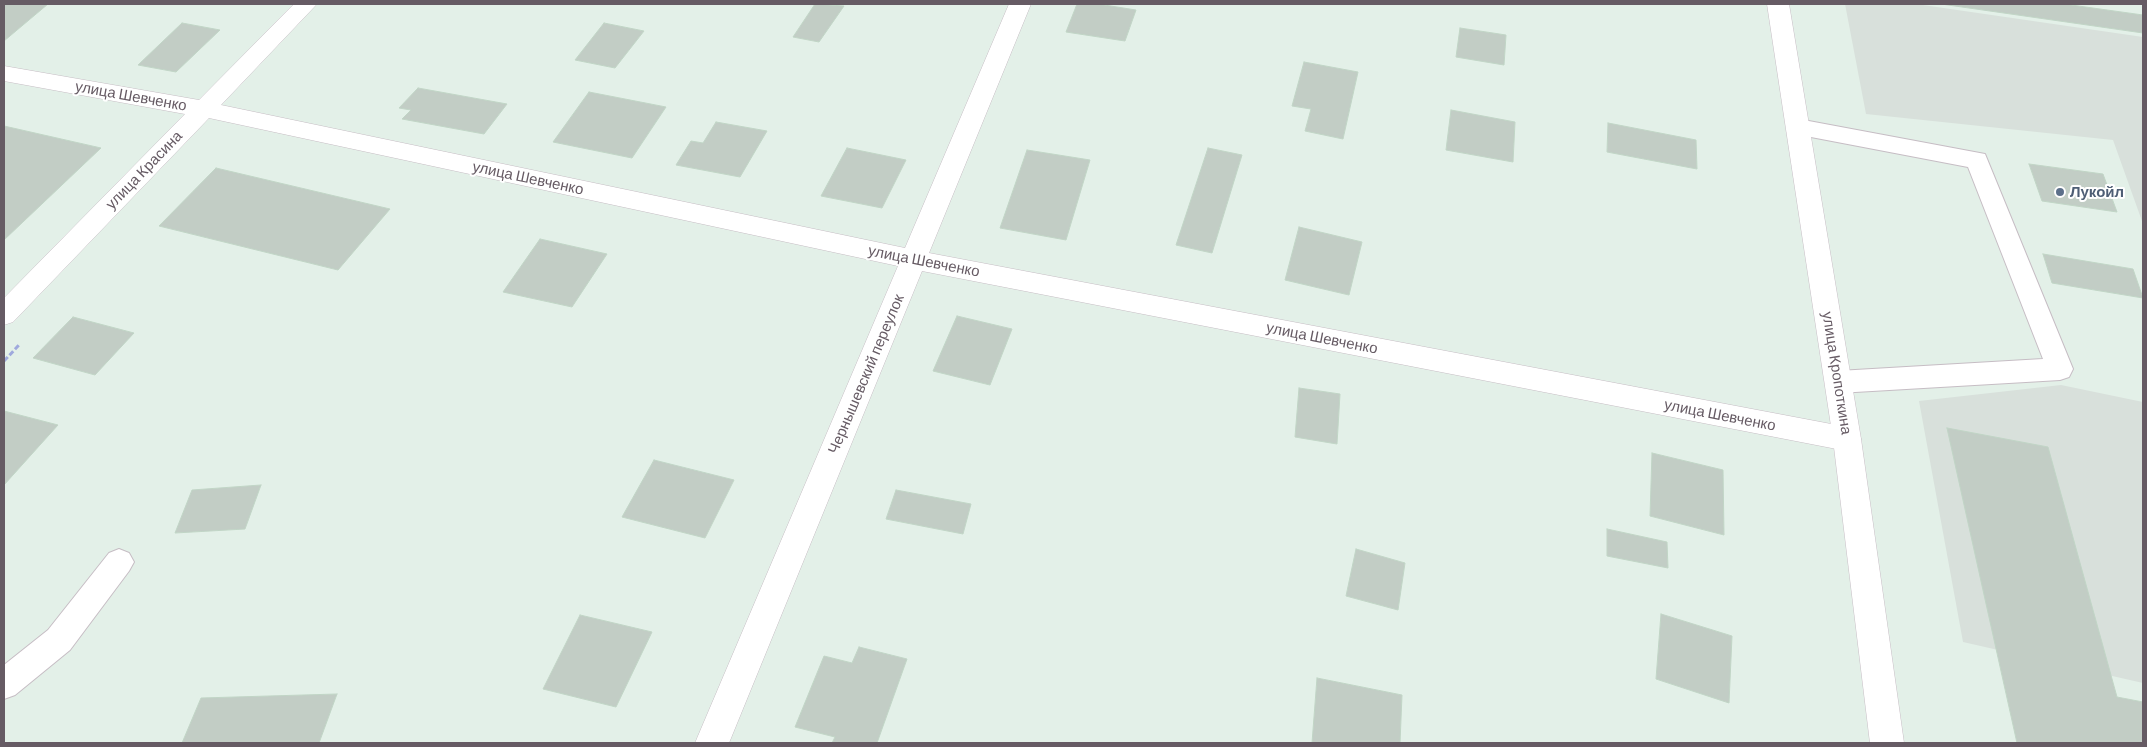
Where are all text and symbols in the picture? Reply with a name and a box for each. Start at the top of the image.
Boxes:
street label: улица Шевченко [74,77,188,115]
street label: улица Красина [102,127,186,213]
street label: улица Шевченко [471,157,585,199]
place label: Лукойл [2070,183,2124,201]
marker: Лукойл [2054,186,2066,198]
street label: улица Шевченко [867,241,981,281]
street label: Чернышевский переулок [824,291,908,457]
street label: улица Кропоткина [1818,310,1856,436]
street label: улица Шевченко [1265,318,1379,358]
street label: улица Шевченко [1663,395,1777,435]

